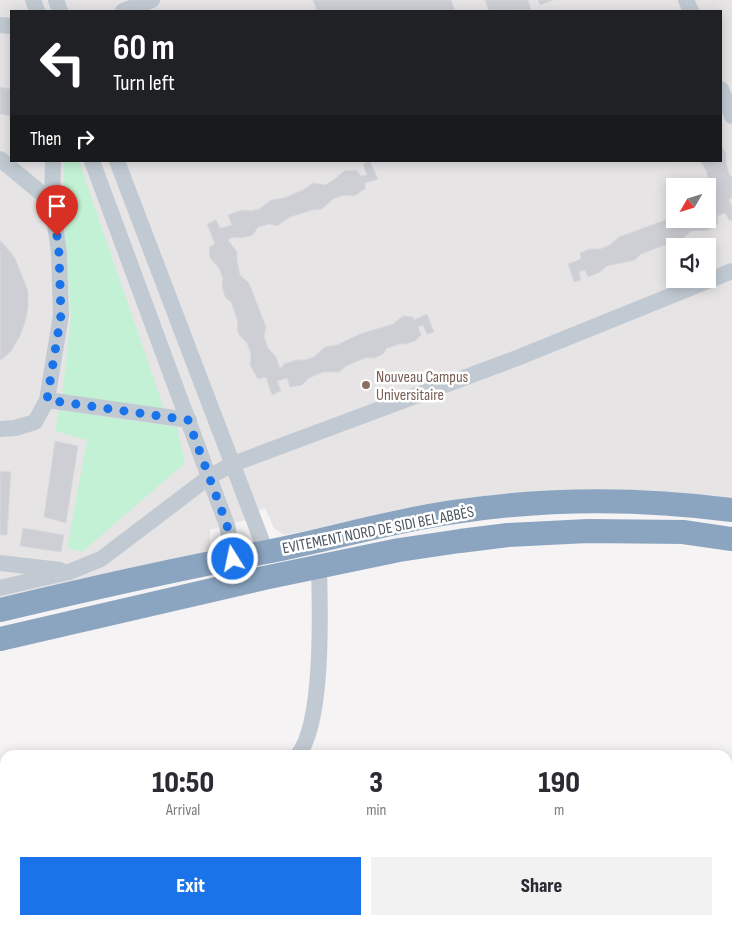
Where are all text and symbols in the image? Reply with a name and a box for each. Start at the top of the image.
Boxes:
text: 60 m [113,27,175,70]
icon: left [30,30,95,95]
text: Turn left [113,70,175,97]
icon: right [71,125,99,153]
text: Then [30,128,61,151]
north arrow [666,178,716,228]
map controls [666,178,716,288]
pin [36,185,78,236]
icon: arrive [43,192,71,220]
button: sound [666,238,716,288]
place label: Nouveau Campus Universitaire [376,368,469,405]
marker: Nouveau Campus Universitaire [360,379,372,391]
street label: EVITEMENT NORD DE SIDI BEL ABBÈS [281,503,476,558]
position arrow [206,532,258,584]
text: 10:50 [152,765,214,801]
text: 3 [369,765,383,801]
text: 190 [538,765,580,801]
text: Arrival [166,801,200,820]
text: min [366,801,386,820]
text: m [554,801,564,820]
button: Exit [20,857,361,915]
button: Share [371,857,712,915]

